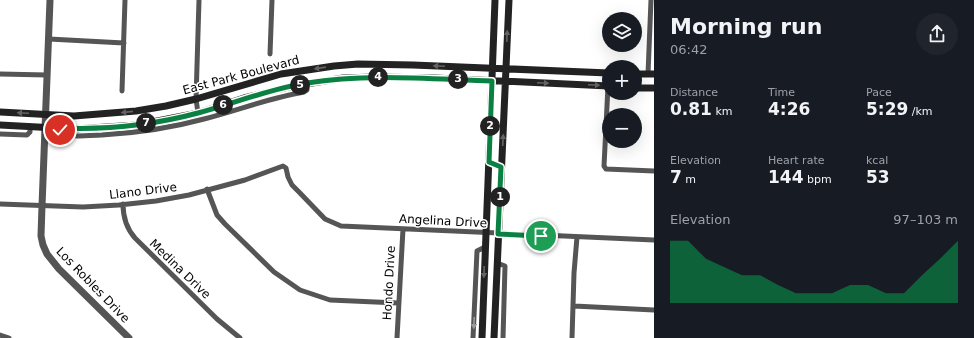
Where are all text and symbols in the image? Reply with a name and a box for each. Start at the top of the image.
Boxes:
map controls [602,12,642,148]
button: layers [602,12,642,52]
button: share [916,13,958,55]
text: Morning run [670,14,822,39]
one-way arrow [504,30,511,42]
text: 06:42 [670,42,707,57]
street label: East Park Boulevard [181,53,301,97]
button: + [602,60,642,100]
one-way arrow [433,62,445,69]
one-way arrow [313,65,326,71]
pin: 4 [368,67,388,87]
pin: 3 [448,69,468,89]
text: 4 [374,70,382,83]
text: 3 [454,72,462,85]
pin: 5 [290,75,310,95]
text: 5 [296,78,304,91]
one-way arrow [537,80,550,86]
one-way arrow [588,82,601,88]
text: Distance [670,86,718,99]
text: Time [768,86,795,99]
text: Pace [866,86,892,99]
pin: 6 [213,95,233,115]
text: 6 [219,98,227,111]
text: 0.81 [670,99,712,119]
text: 4:26 [768,99,810,119]
text: 5:29 [866,99,908,119]
text: km [712,105,733,118]
text: /km [908,105,933,118]
button: − [602,108,642,148]
one-way arrow [121,109,133,115]
one-way arrow [16,110,29,116]
pin [43,113,77,147]
pin: 7 [136,113,156,133]
text: 7 [142,116,150,129]
pin: 2 [480,116,500,136]
icon: check [49,119,71,141]
text: 2 [486,119,494,132]
one-way arrow [499,134,506,146]
text: Elevation [670,154,721,167]
text: Heart rate [768,154,824,167]
text: kcal [866,154,888,167]
text: 7 [670,167,682,187]
text: 144 [768,167,804,187]
text: 53 [866,167,890,187]
text: m [682,173,696,186]
text: bpm [804,173,832,186]
street label: Llano Drive [108,180,178,202]
pin: 1 [490,187,510,207]
text: 1 [496,190,504,203]
street label: Angelina Drive [399,212,487,230]
text: Elevation [670,212,730,227]
text: 97–103 m [893,212,958,227]
pin [524,219,558,253]
icon: arrive [530,225,552,247]
street label: Medina Drive [147,236,213,302]
street label: Los Robles Drive [53,244,133,326]
street label: Hondo Drive [380,245,398,321]
one-way arrow [481,266,488,278]
one-way arrow [470,317,477,329]

